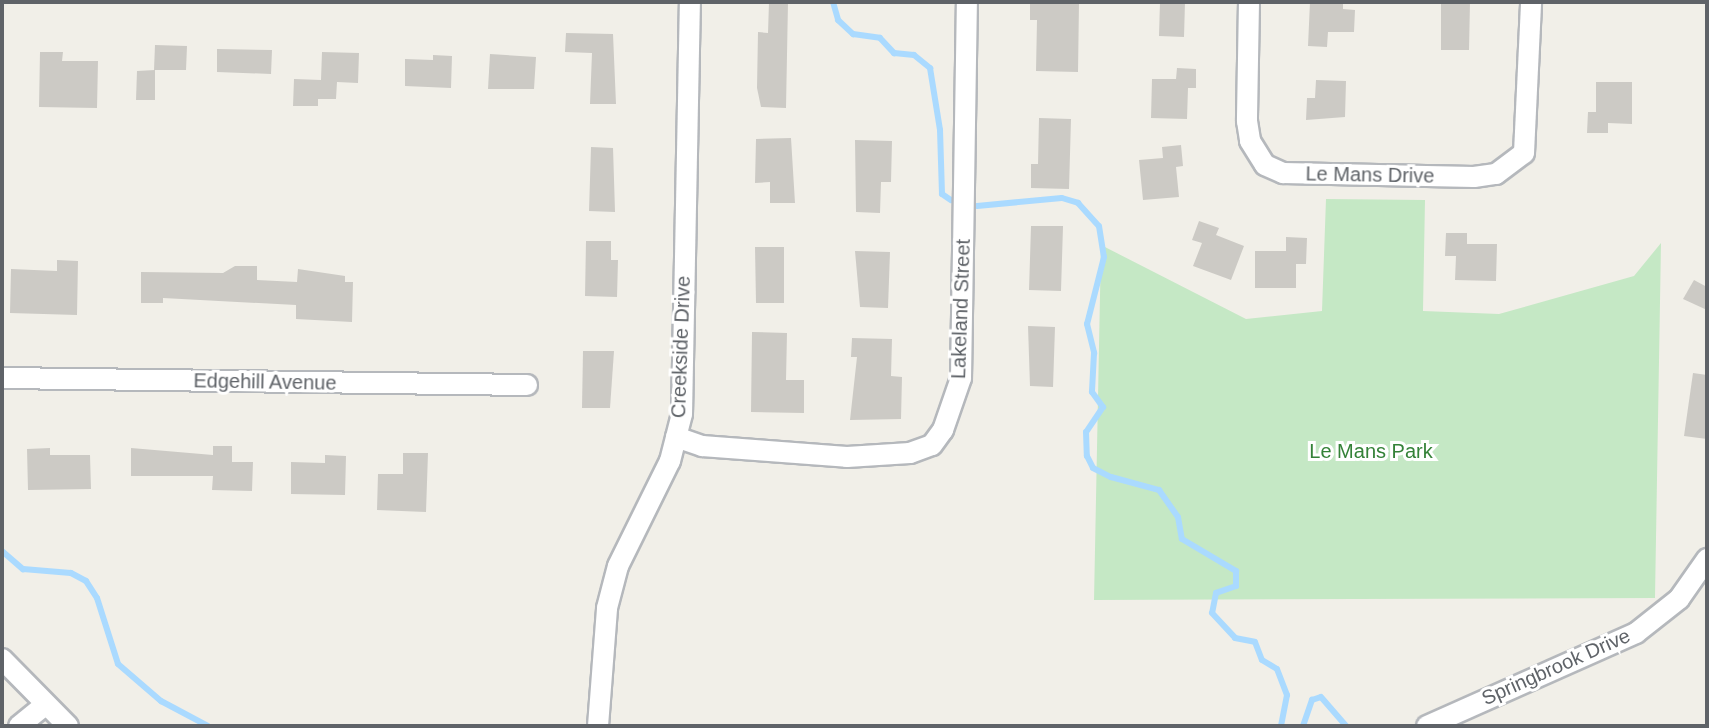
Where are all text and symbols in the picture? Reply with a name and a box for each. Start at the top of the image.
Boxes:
street label: Le Mans Drive [1305,162,1435,188]
street label: Lakeland Street [947,239,975,379]
street label: Creekside Drive [667,275,695,419]
street label: Edgehill Avenue [193,369,337,395]
park label: Le Mans Park [1309,439,1433,463]
street label: Springbrook Drive [1478,623,1634,711]

